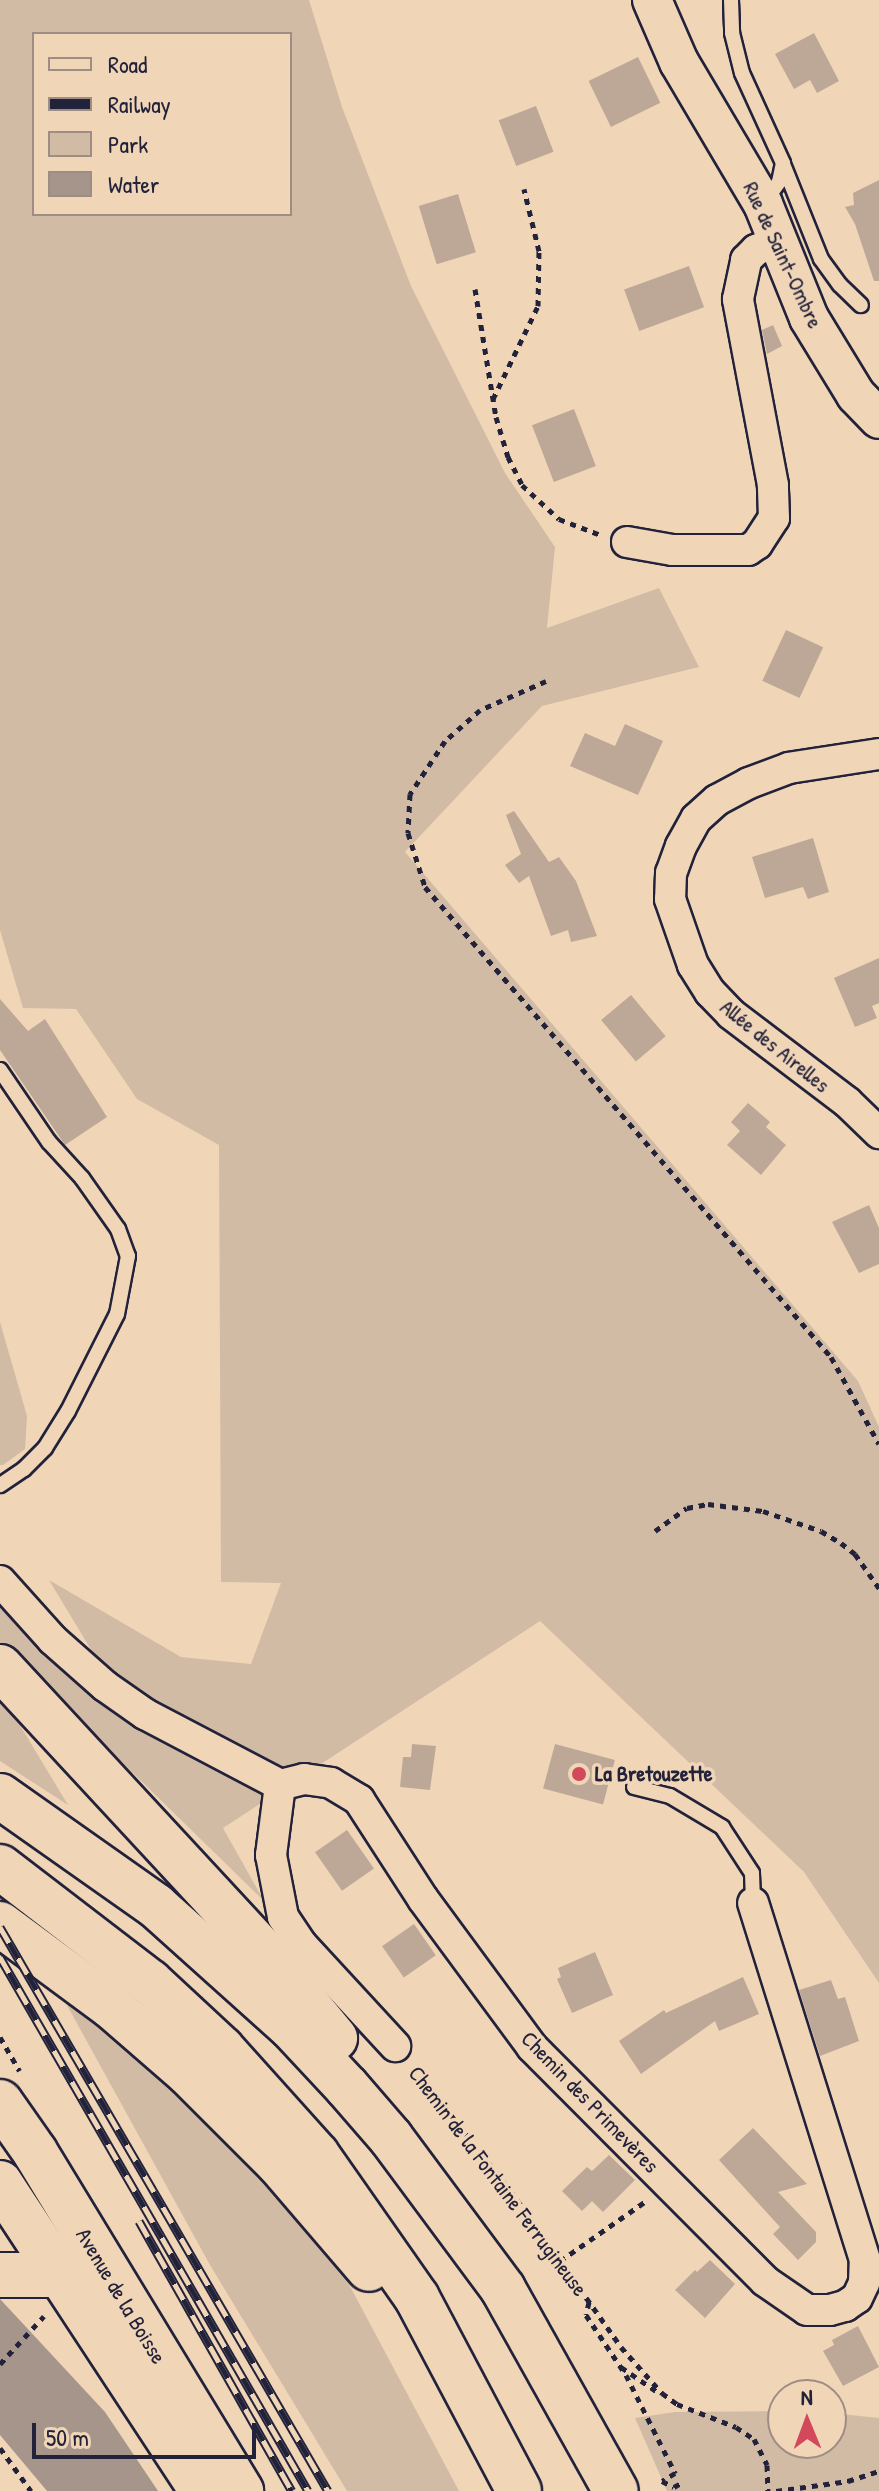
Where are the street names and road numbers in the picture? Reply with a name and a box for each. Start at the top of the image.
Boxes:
street label: Rue de Saint-Ombre [738,178,828,332]
street label: Allée des Airelles [715,994,835,1098]
street label: Chemin des Primevères [516,2026,664,2178]
street label: Chemin de la Fontaine Ferrugineuse [403,2061,593,2301]
street label: Avenue de la Boisse [70,2223,172,2369]

